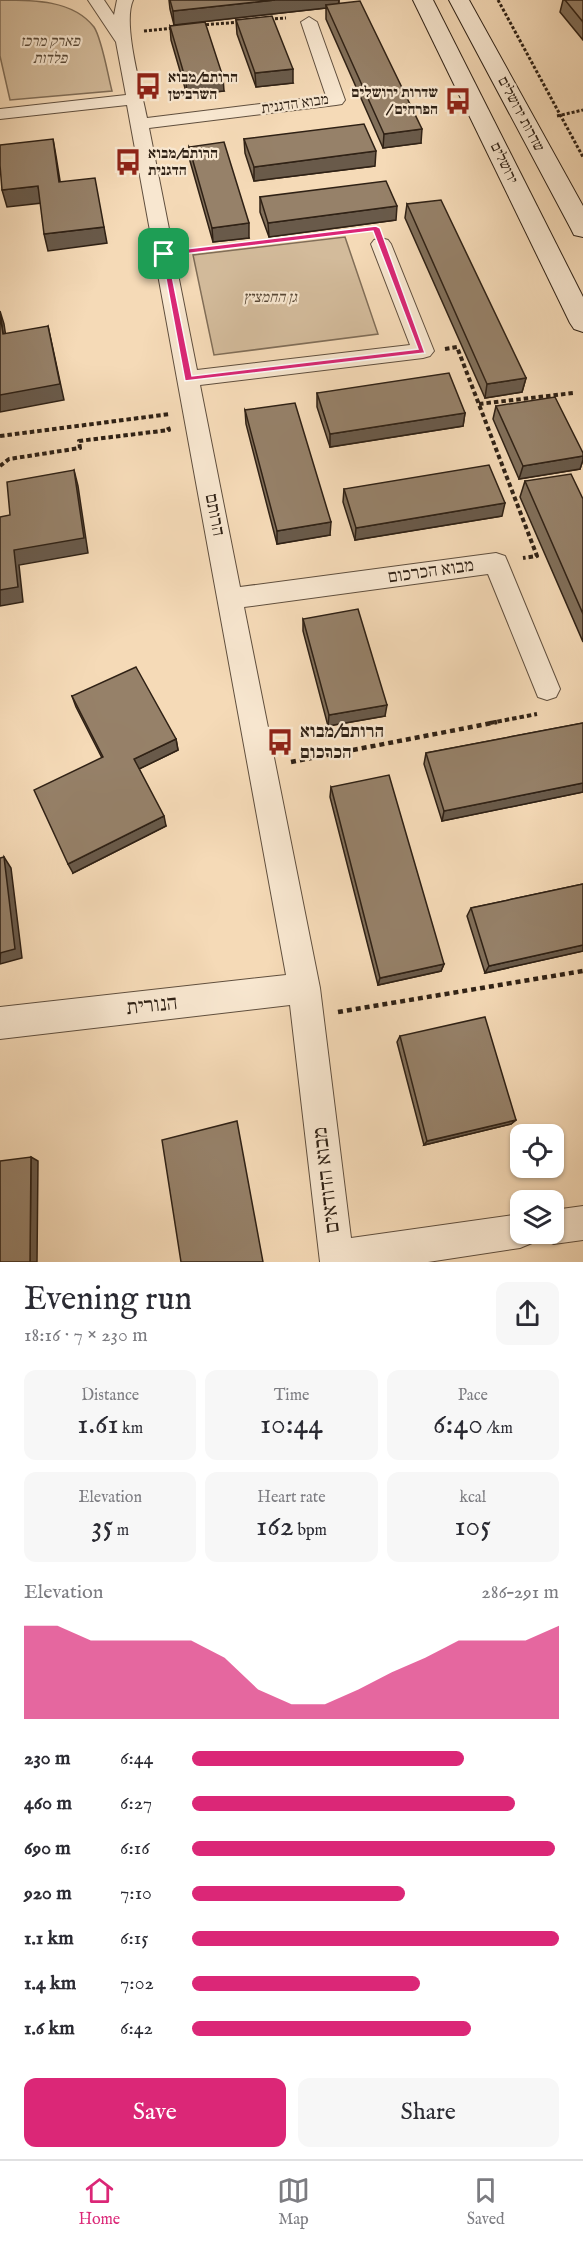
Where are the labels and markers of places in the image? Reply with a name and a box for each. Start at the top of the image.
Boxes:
place label: הרותם/מבוא השרביטן [168,68,238,104]
bus stop icon: הרותם/מבוא השרביטן [133,71,163,101]
place label: שדרות ירושלים / הפרחים [351,83,438,119]
bus stop icon: שדרות ירושלים / הפרחים [443,86,473,116]
place label: הרותם/מבוא הדגנית [148,144,218,180]
bus stop icon: הרותם/מבוא הדגנית [113,147,143,177]
pin [138,228,189,279]
place label: הרותם/מבוא הכרכום [300,721,384,765]
bus stop icon: הרותם/מבוא הכרכום [265,727,295,757]

